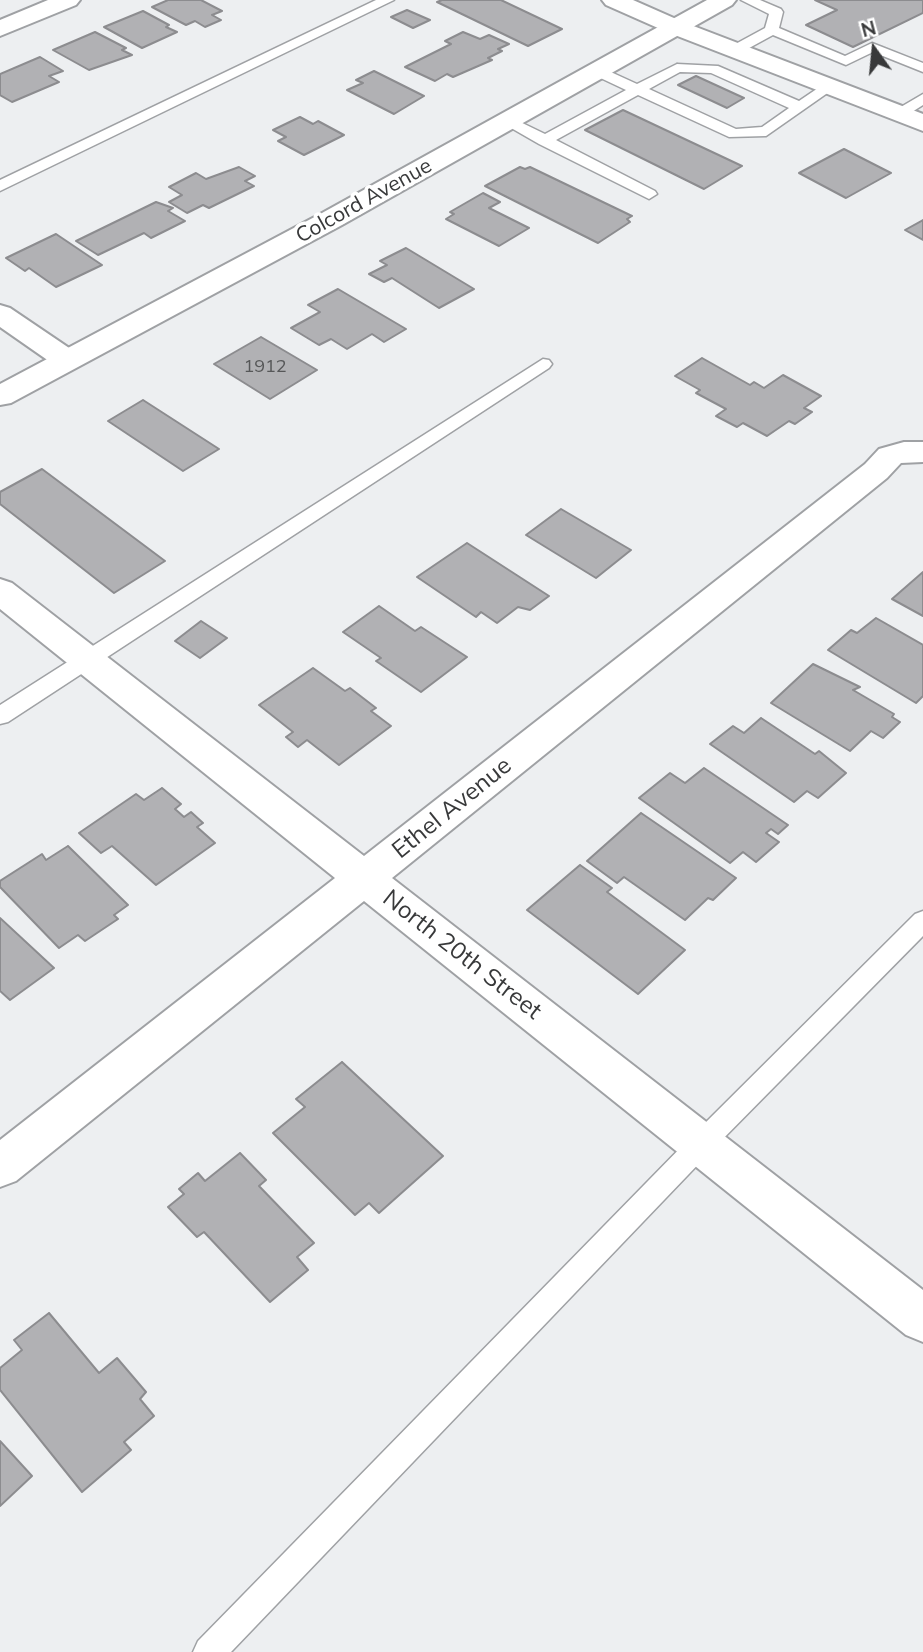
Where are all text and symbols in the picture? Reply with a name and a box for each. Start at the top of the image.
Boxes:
north arrow [839,14,909,84]
text: N [859,15,879,42]
street label: Colcord Avenue [292,153,436,249]
house number: 1912 [243,356,287,378]
street label: Ethel Avenue [387,751,517,865]
street label: North 20th Street [377,884,547,1026]

